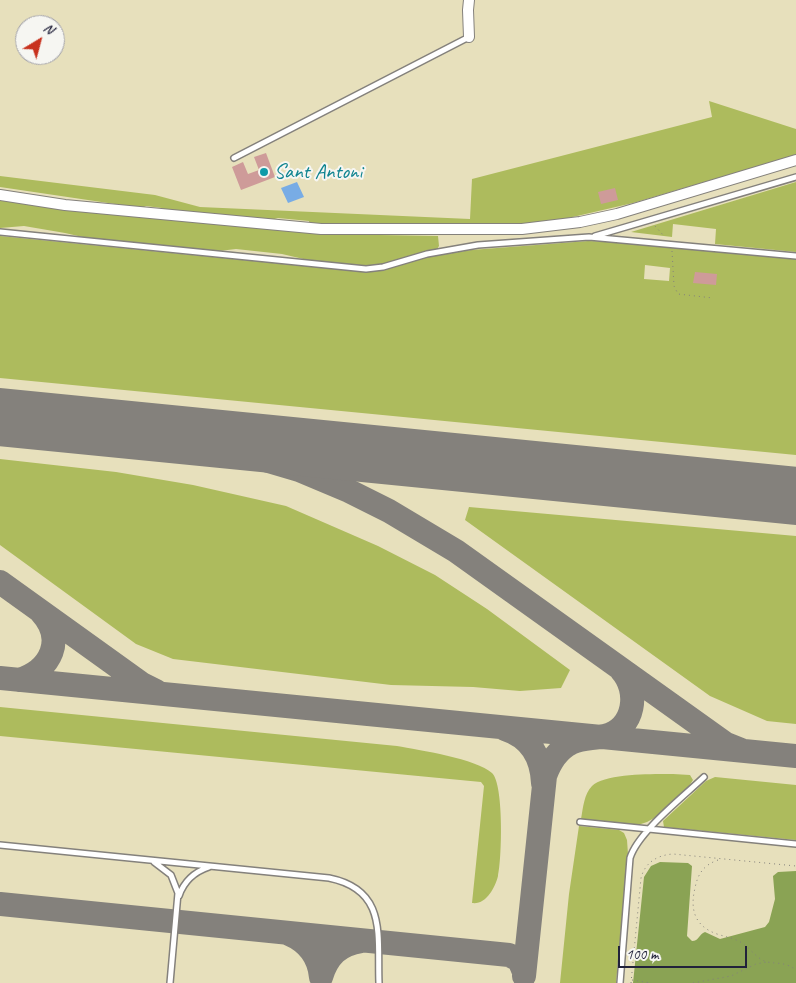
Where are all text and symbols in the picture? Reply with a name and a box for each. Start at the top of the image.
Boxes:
north arrow [15,15,65,65]
text: N [40,19,57,38]
place label: Sant Antoni [274,159,362,185]
marker: Sant Antoni [258,166,270,178]
scale bar [621,936,750,968]
text: 100 m [626,945,658,964]

